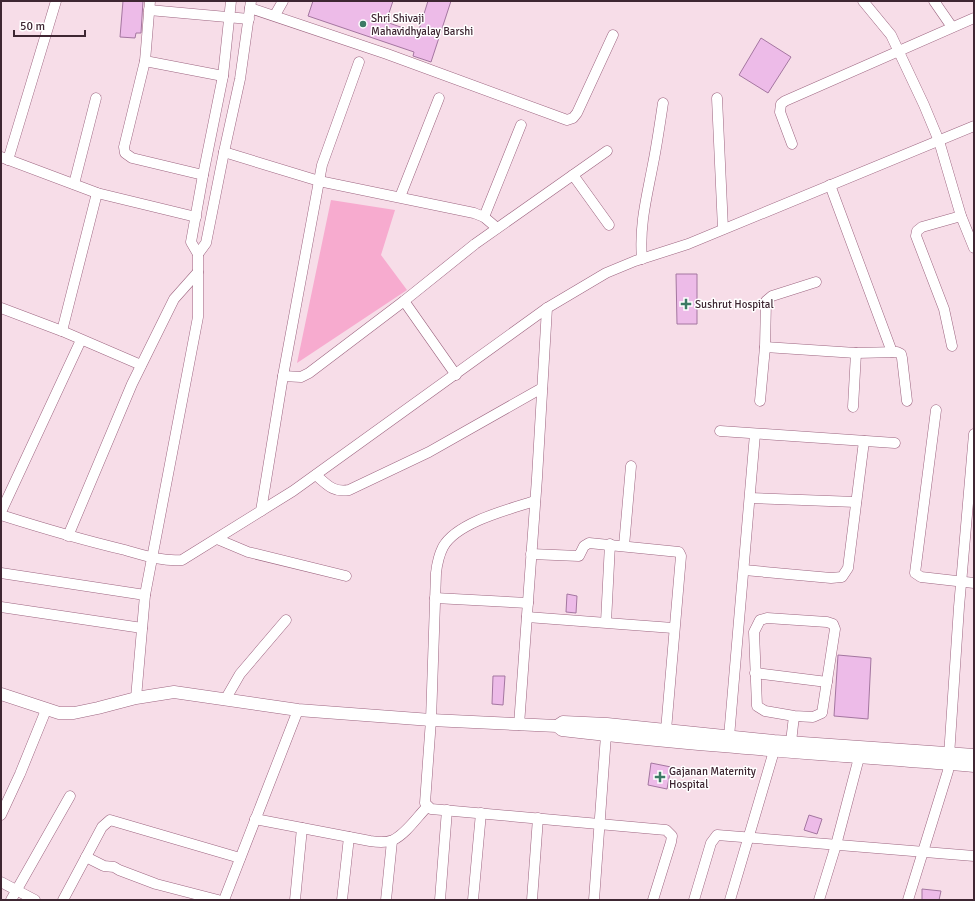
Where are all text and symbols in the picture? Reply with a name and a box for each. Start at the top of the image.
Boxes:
scale bar [14,12,85,38]
place label: Shri Shivaji Mahavidhyalay Barshi [371,12,473,38]
text: 50 m [20,19,45,34]
marker: Shri Shivaji Mahavidhyalay Barshi [358,19,368,29]
marker: Sushrut Hospital [680,298,692,310]
place label: Sushrut Hospital [695,298,774,311]
place label: Gajanan Maternity Hospital [669,765,757,791]
marker: Gajanan Maternity Hospital [654,771,666,783]

